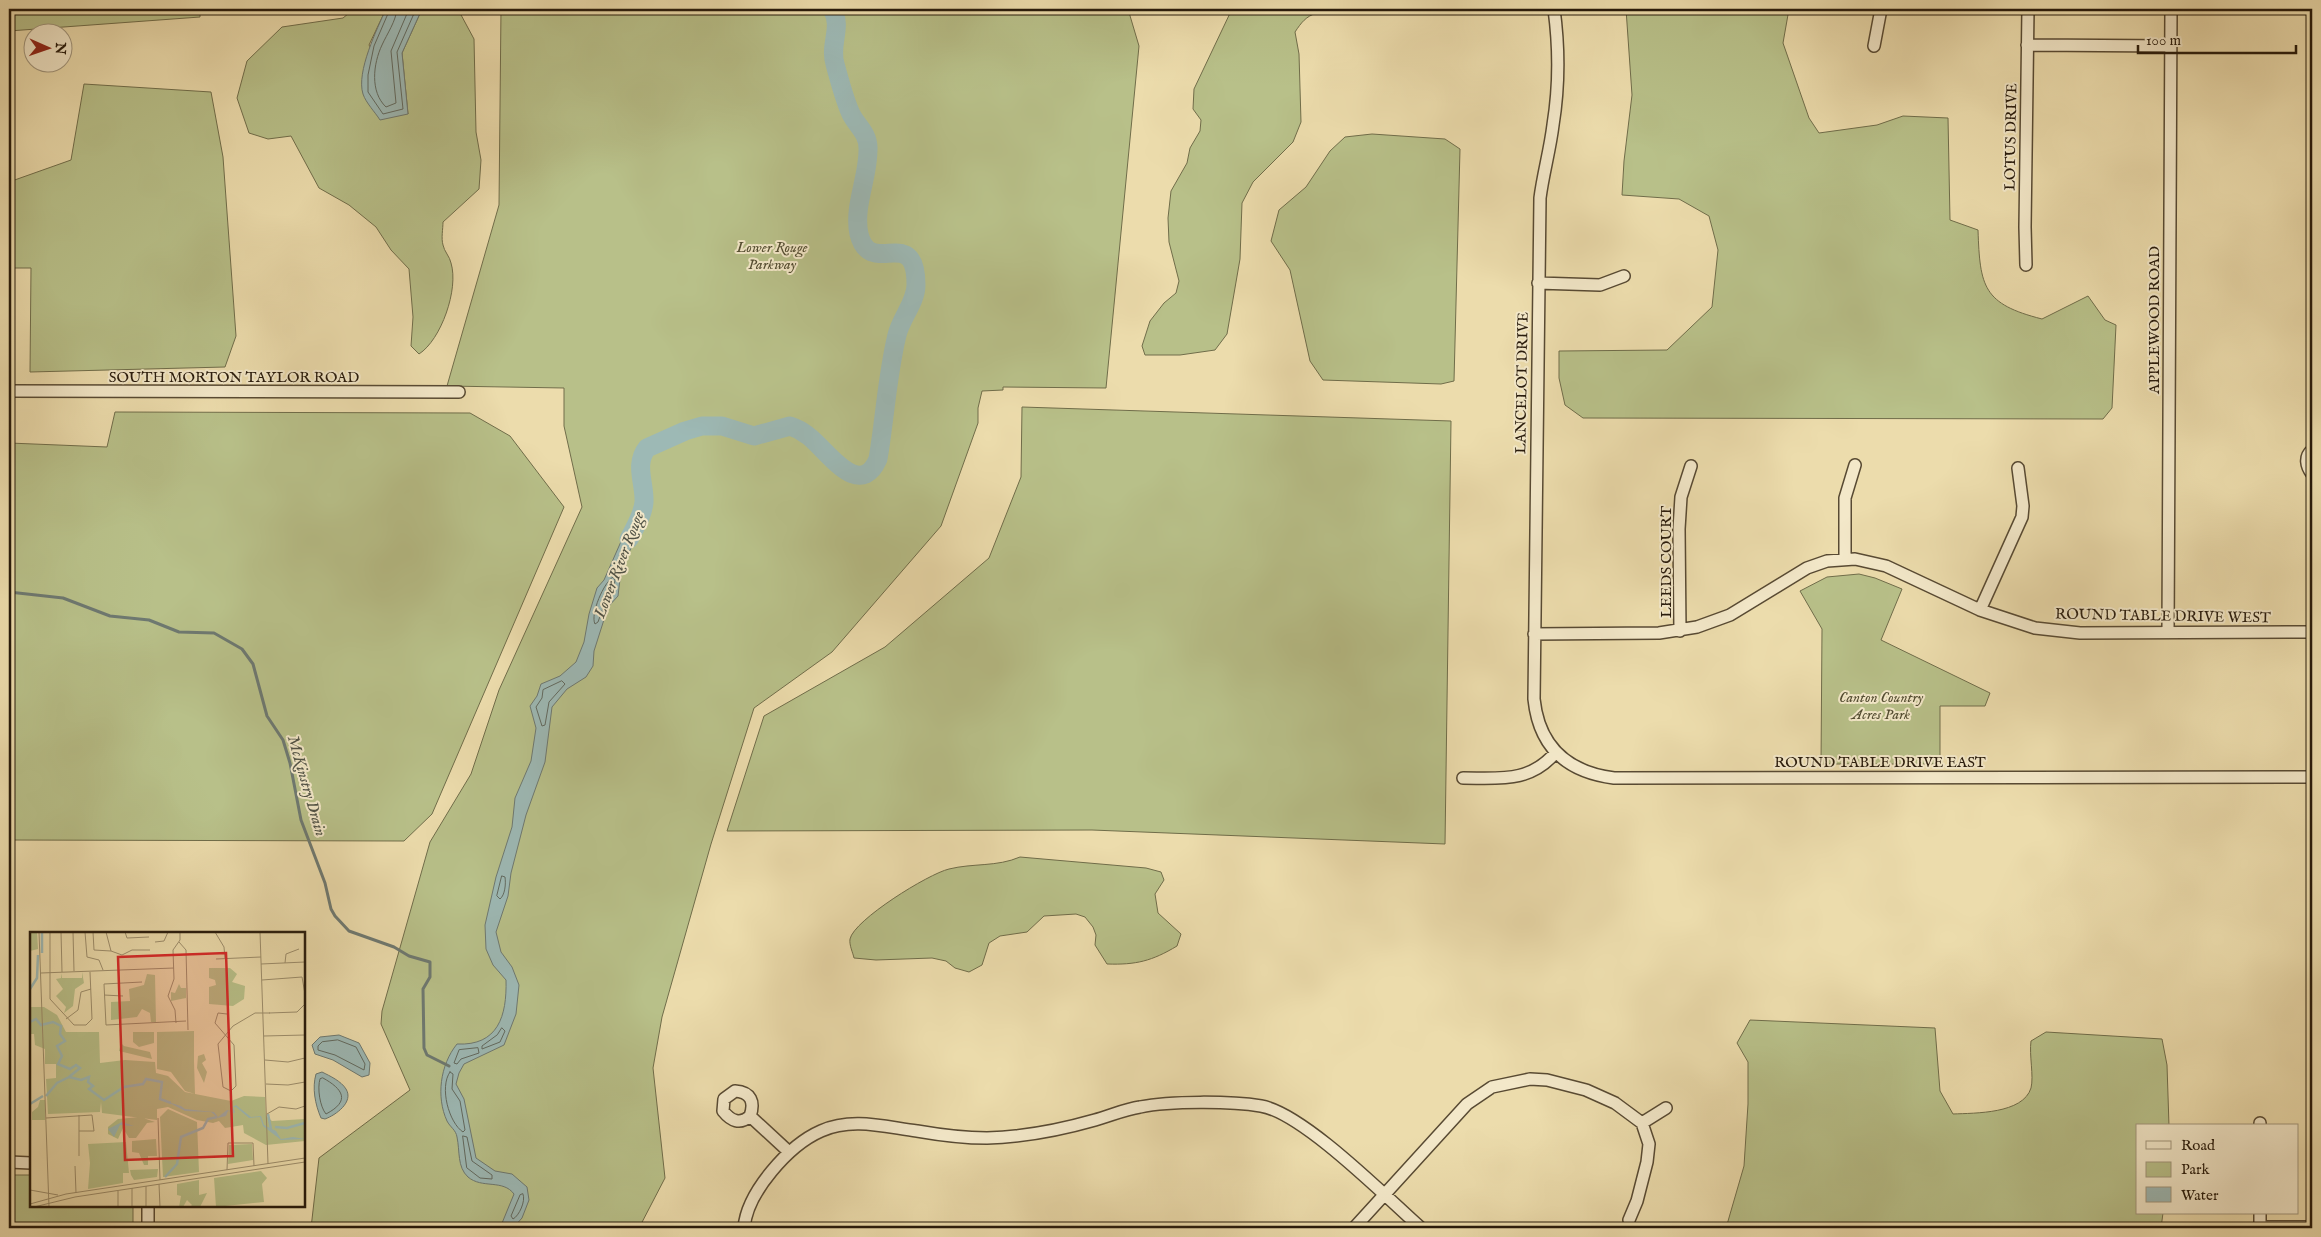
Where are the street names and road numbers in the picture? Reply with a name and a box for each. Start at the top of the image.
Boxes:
street label: LOTUS DRIVE [2001,83,2021,191]
street label: APPLEWOOD ROAD [2145,246,2164,395]
street label: LANCELOT DRIVE [1511,312,1533,454]
street label: SOUTH MORTON TAYLOR ROAD [109,368,359,387]
street label: LEEDS COURT [1657,506,1676,618]
street label: ROUND TABLE DRIVE WEST [2055,605,2271,627]
street label: ROUND TABLE DRIVE EAST [1774,753,1986,772]

